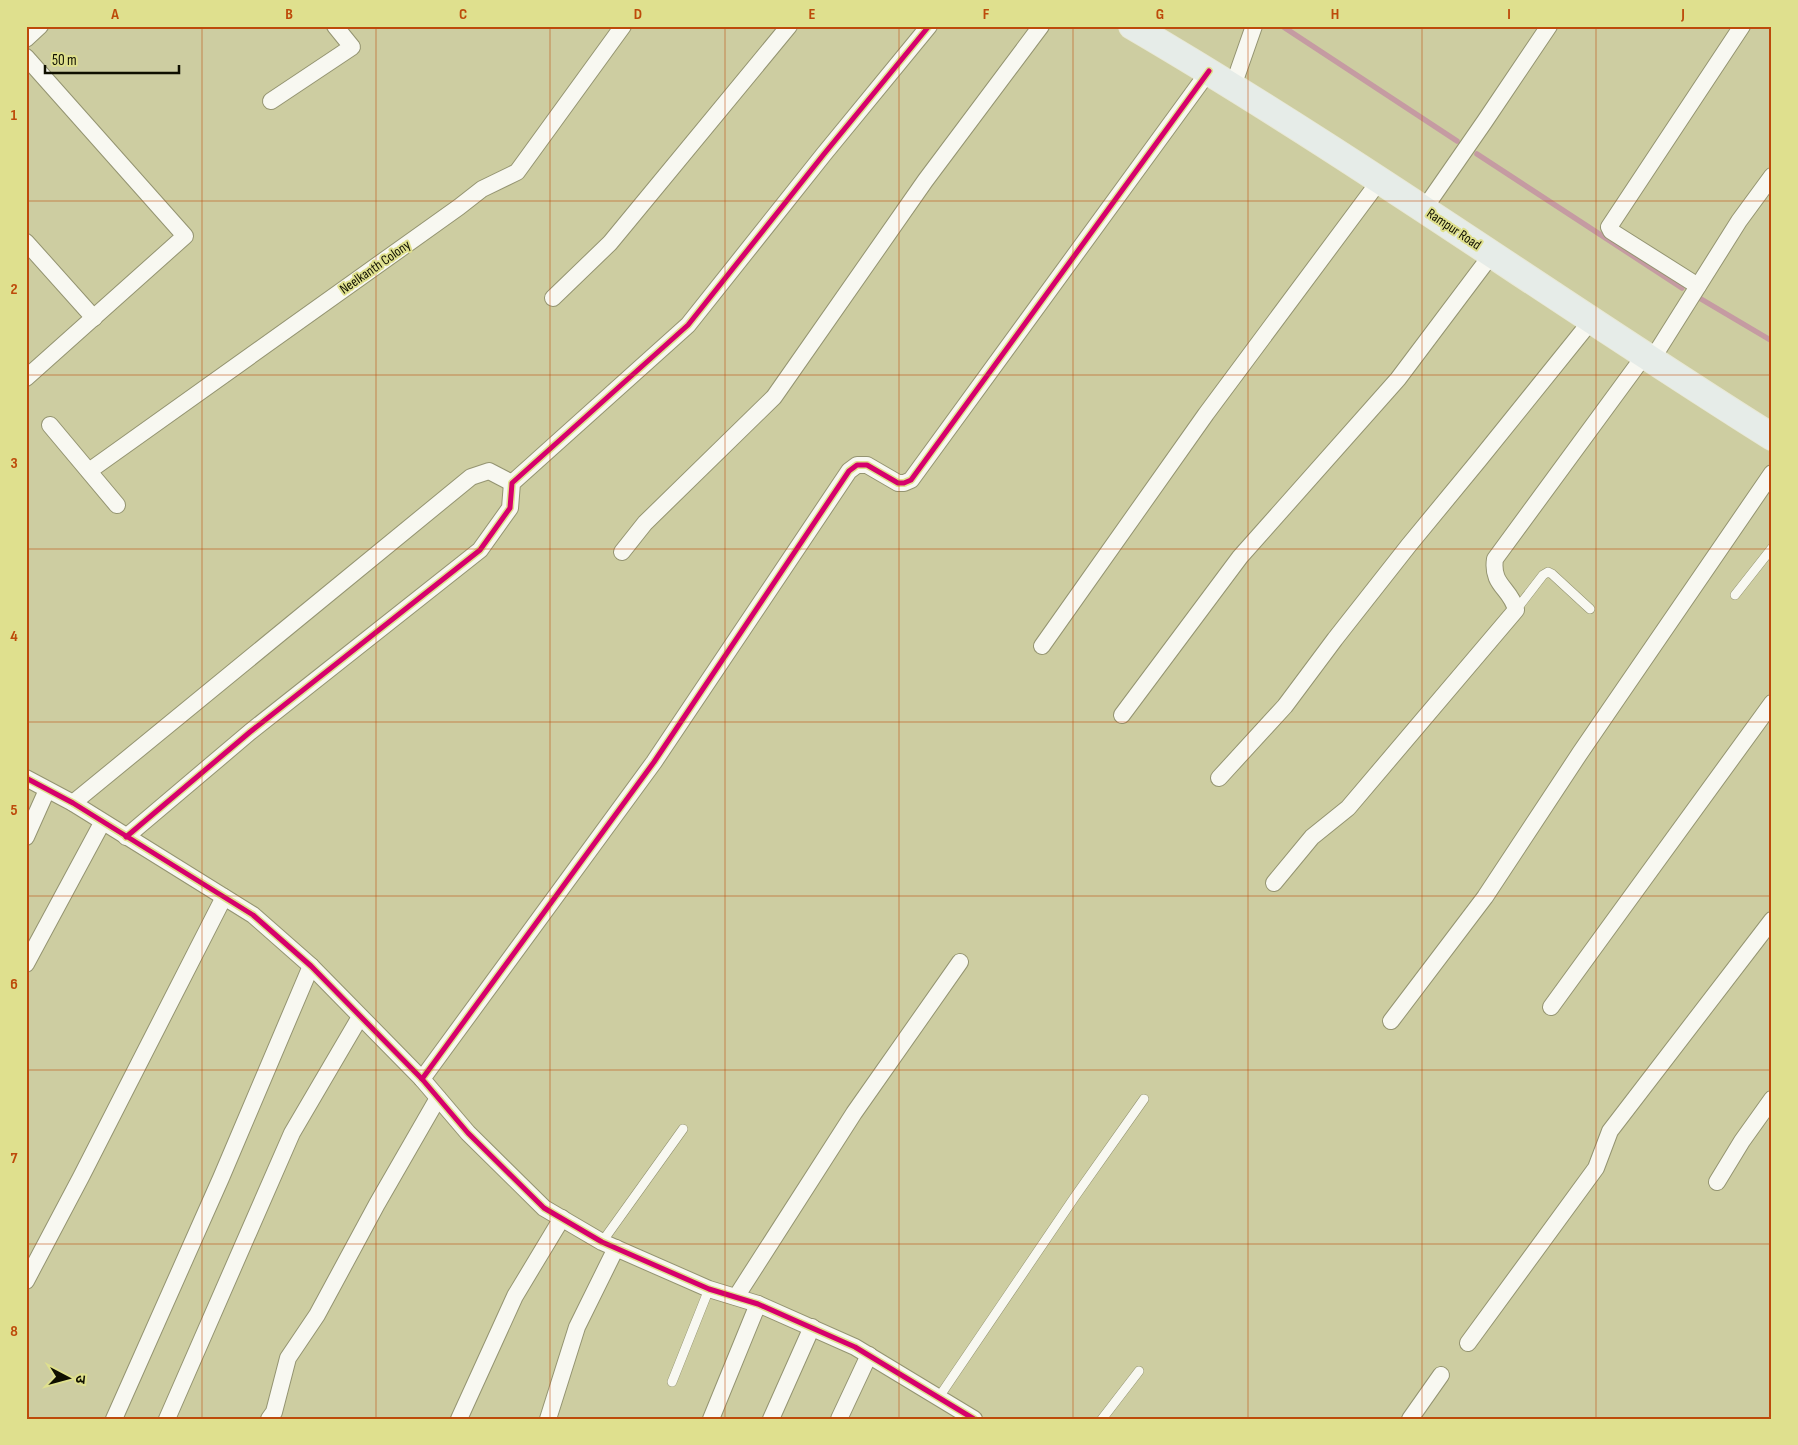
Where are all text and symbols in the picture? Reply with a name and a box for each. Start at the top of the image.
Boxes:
text: A [110,5,119,24]
text: B [285,5,293,24]
text: C [459,5,467,24]
text: D [634,5,642,24]
text: E [809,5,816,24]
text: F [983,5,990,24]
text: G [1156,5,1164,24]
text: H [1331,5,1339,24]
text: I [1507,5,1511,24]
text: J [1680,5,1685,24]
scale bar [45,42,179,74]
text: 50 m [52,51,77,70]
text: 1 [11,106,18,125]
street label: Rampur Road [1424,205,1485,253]
street label: Neelkanth Colony [336,236,414,298]
text: 2 [10,280,18,299]
text: 3 [10,454,18,473]
text: 4 [10,627,18,646]
text: 5 [10,801,18,820]
text: 6 [10,975,18,994]
text: 7 [11,1149,18,1168]
text: 8 [10,1322,18,1341]
north arrow [42,1352,92,1402]
text: उ [71,1374,89,1385]

